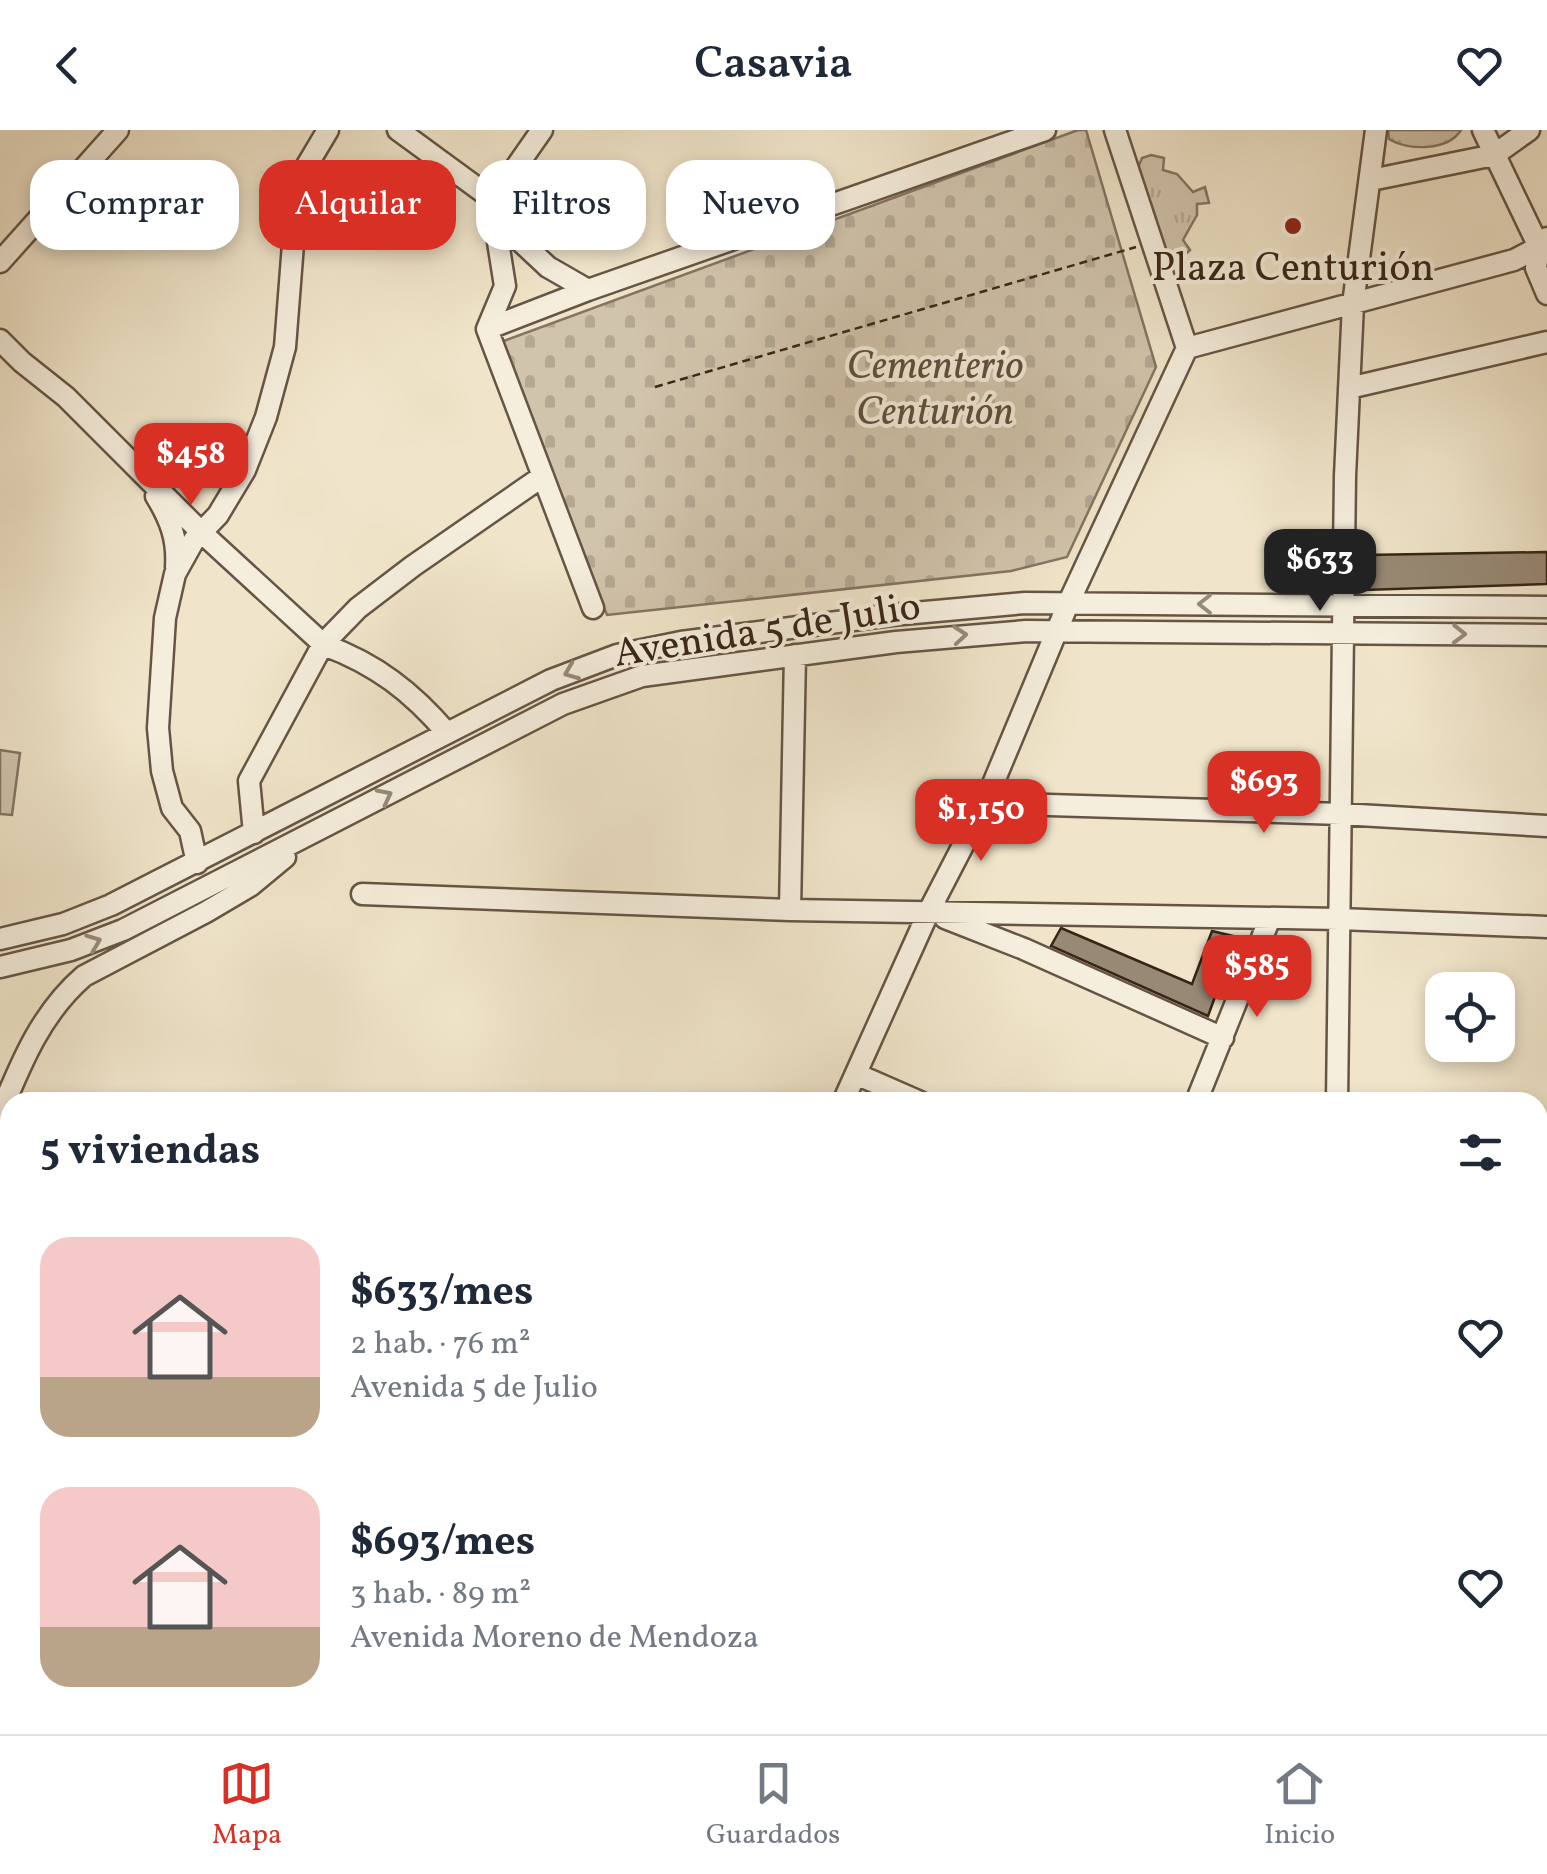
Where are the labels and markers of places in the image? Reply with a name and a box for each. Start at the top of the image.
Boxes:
marker: Plaza Centurión [1282,215,1304,237]
place label: Plaza Centurión [1152,242,1434,298]
pin: $458 [132,423,250,508]
pin: $633 [1261,529,1379,614]
pin: $693 [1205,751,1323,836]
pin: $1,150 [900,779,1062,864]
pin: $585 [1198,935,1316,1020]

